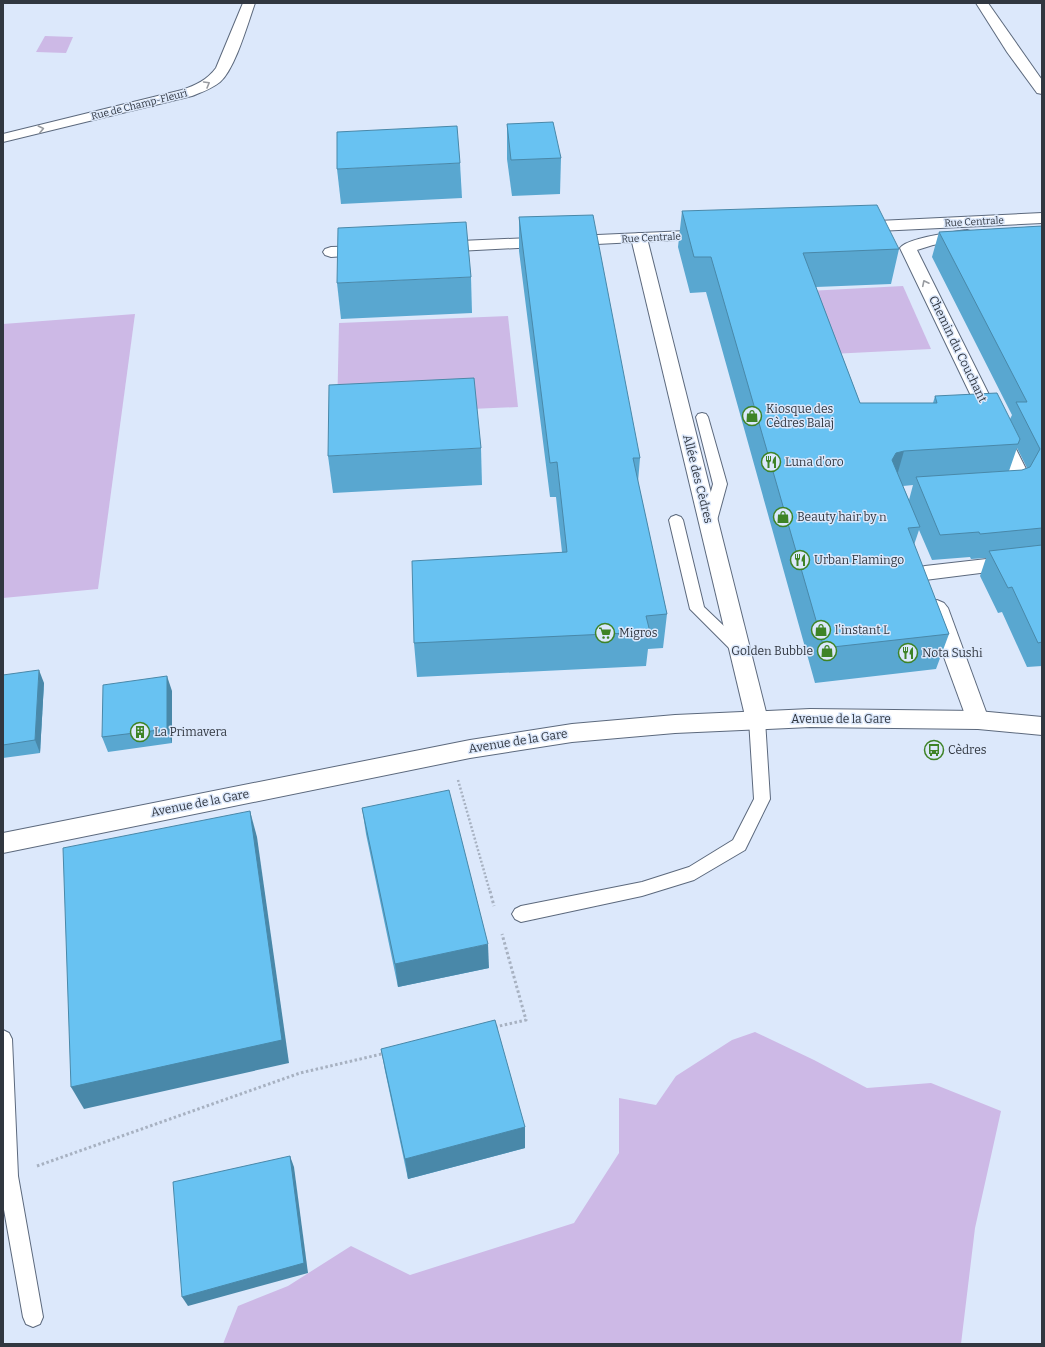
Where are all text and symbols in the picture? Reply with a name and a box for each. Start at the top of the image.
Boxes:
one-way arrow [203,81,210,88]
street label: Rue de Champ-Fleuri [90,87,189,123]
one-way arrow [38,125,44,133]
street label: Rue Centrale [944,214,1004,230]
street label: Rue Centrale [621,230,681,246]
one-way arrow [922,279,930,287]
street label: Chemin du Couchant [926,293,990,405]
place label: Kiosque des Cèdres Balaj [766,402,834,430]
shop icon: Kiosque des Cèdres Balaj [741,405,763,427]
street label: Allée des Cèdres [680,433,716,525]
restaurant icon: Luna d'oro [760,451,782,473]
place label: Luna d'oro [785,455,844,469]
shop icon: Beauty hair by n [772,506,794,528]
place label: Beauty hair by n [797,510,887,524]
restaurant icon: Urban Flamingo [789,549,811,571]
place label: Urban Flamingo [814,553,904,567]
shop icon: l'instant L [810,619,832,641]
supermarket icon: Migros [594,622,616,644]
place label: l'instant L [835,623,890,637]
place label: Migros [619,626,658,640]
shop icon: Golden Bubble [816,640,838,662]
restaurant icon: Nota Sushi [897,642,919,664]
place label: Golden Bubble [731,644,813,658]
place label: Nota Sushi [922,646,983,660]
street label: Avenue de la Gare [791,712,891,726]
building icon: La Primavera [129,721,151,743]
place label: La Primavera [154,725,227,739]
street label: Avenue de la Gare [468,726,568,756]
bus stop icon: Cèdres [923,739,945,761]
place label: Cèdres [948,743,987,757]
street label: Avenue de la Gare [150,787,250,819]

